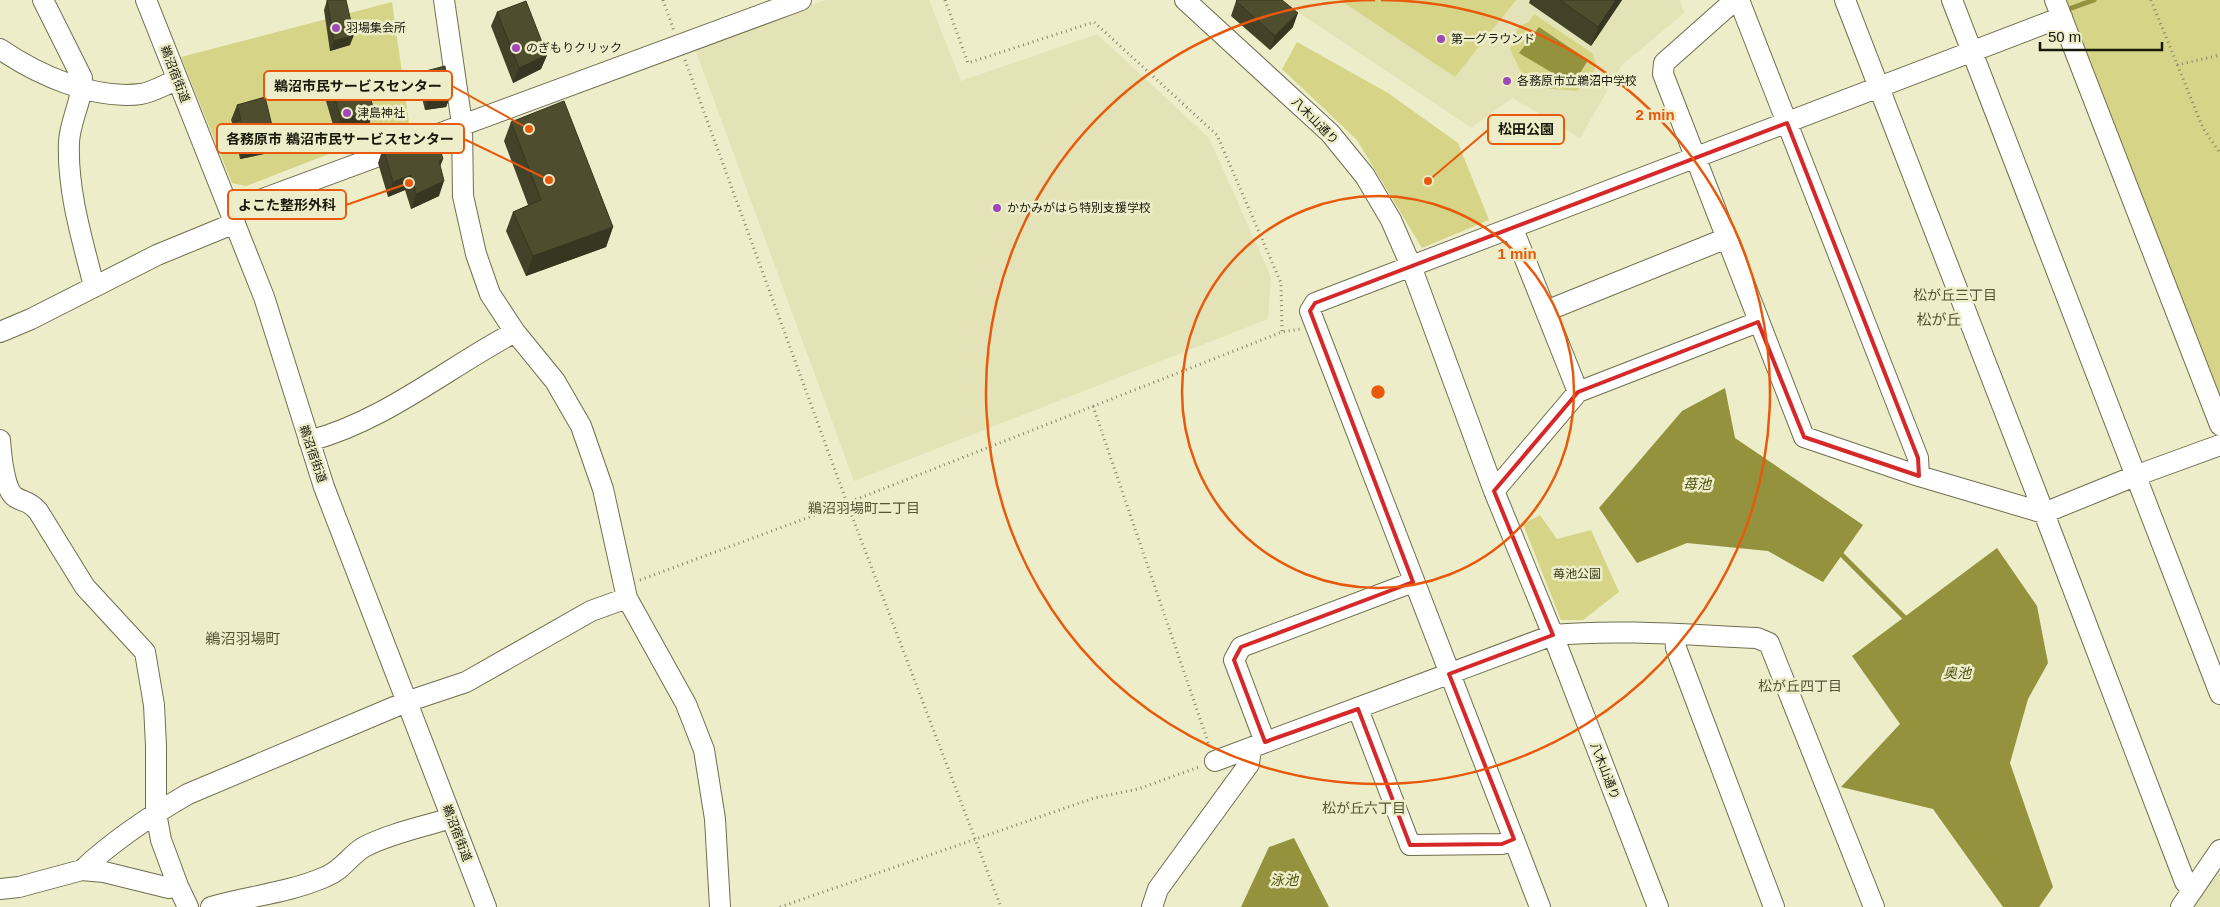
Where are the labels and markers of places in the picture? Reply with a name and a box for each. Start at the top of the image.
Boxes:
place label: 羽場集会所 [346,21,406,35]
marker: 羽場集会所 [330,22,342,34]
place label: 第一グラウンド [1451,32,1535,46]
marker: 第一グラウンド [1435,33,1447,45]
place label: のぎもりクリック [526,41,622,55]
marker: のぎもりクリック [510,42,522,54]
callout: 鵜沼市民サービスセンター [264,71,452,100]
place label: 各務原市立鵜沼中学校 [1517,74,1637,88]
marker: 各務原市立鵜沼中学校 [1501,75,1513,87]
place label: 津島神社 [357,106,405,120]
marker: 津島神社 [341,107,353,119]
callout: 松田公園 [1488,115,1564,144]
callout: 各務原市 鵜沼市民サービスセンター [217,124,464,153]
callout: よこた整形外科 [228,190,346,219]
place label: かかみがはら特別支援学校 [1007,201,1151,215]
marker: かかみがはら特別支援学校 [991,202,1003,214]
centre of rings [1369,383,1387,401]

